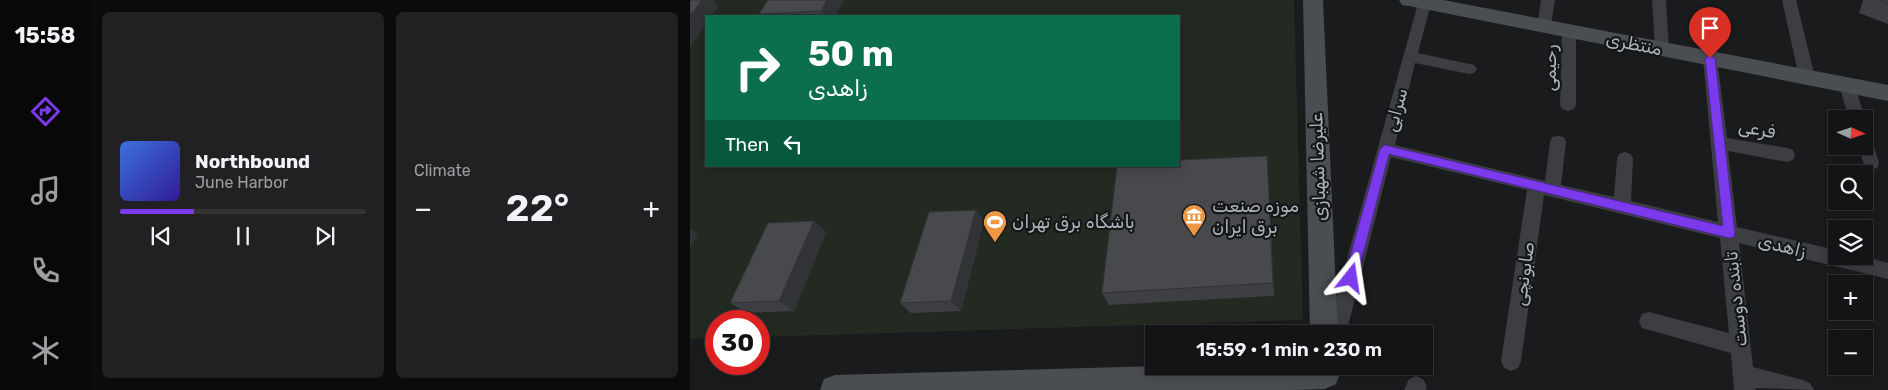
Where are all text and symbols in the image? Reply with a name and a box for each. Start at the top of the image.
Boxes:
pin [1689,7,1731,58]
icon: arrive [1696,14,1724,42]
text: 15:58 [15,22,75,49]
street label: منتظری [1604,28,1664,60]
text: 50 m [808,33,894,75]
icon: right [725,35,790,100]
street label: رحیمی [1539,44,1561,92]
text: زاهدی [808,75,868,102]
street label: سرابی [1380,86,1412,134]
icon: directions [28,94,63,129]
north arrow [1828,110,1872,155]
map controls [1828,110,1873,375]
street label: علیرضا شهبازی [1305,112,1331,222]
street label: فرعی [1737,115,1777,143]
icon: left [779,130,807,158]
text: Then [725,133,769,156]
text: Northbound [195,150,310,173]
text: Climate [414,161,471,180]
button: search [1828,165,1873,210]
icon: music [28,173,63,208]
text: June Harbor [195,173,288,192]
text: 22° [506,185,569,231]
text: − [414,192,432,225]
text: + [643,192,660,225]
place label: موزه صنعت برق ایران [1212,195,1299,238]
museum icon: موزه صنعت برق ایران [1181,203,1207,237]
sports icon: باشگاه برق تهران [982,209,1008,243]
place label: باشگاه برق تهران [1012,211,1135,233]
button: layers [1828,220,1873,265]
icon: previous [147,222,175,250]
icon: pause [229,222,257,250]
icon: next [311,222,339,250]
street label: زاهدی [1756,229,1808,263]
street label: صابونچی [1509,241,1539,307]
street label: تابنده دوست [1720,250,1752,348]
position arrow [1324,251,1376,303]
icon: phone [28,253,63,288]
button: + [1828,275,1873,320]
speed limit sign: 30 [705,310,770,375]
button: − [1828,330,1873,375]
icon: climate [28,333,63,368]
text: 15:59 · 1 min · 230 m [1196,338,1382,361]

